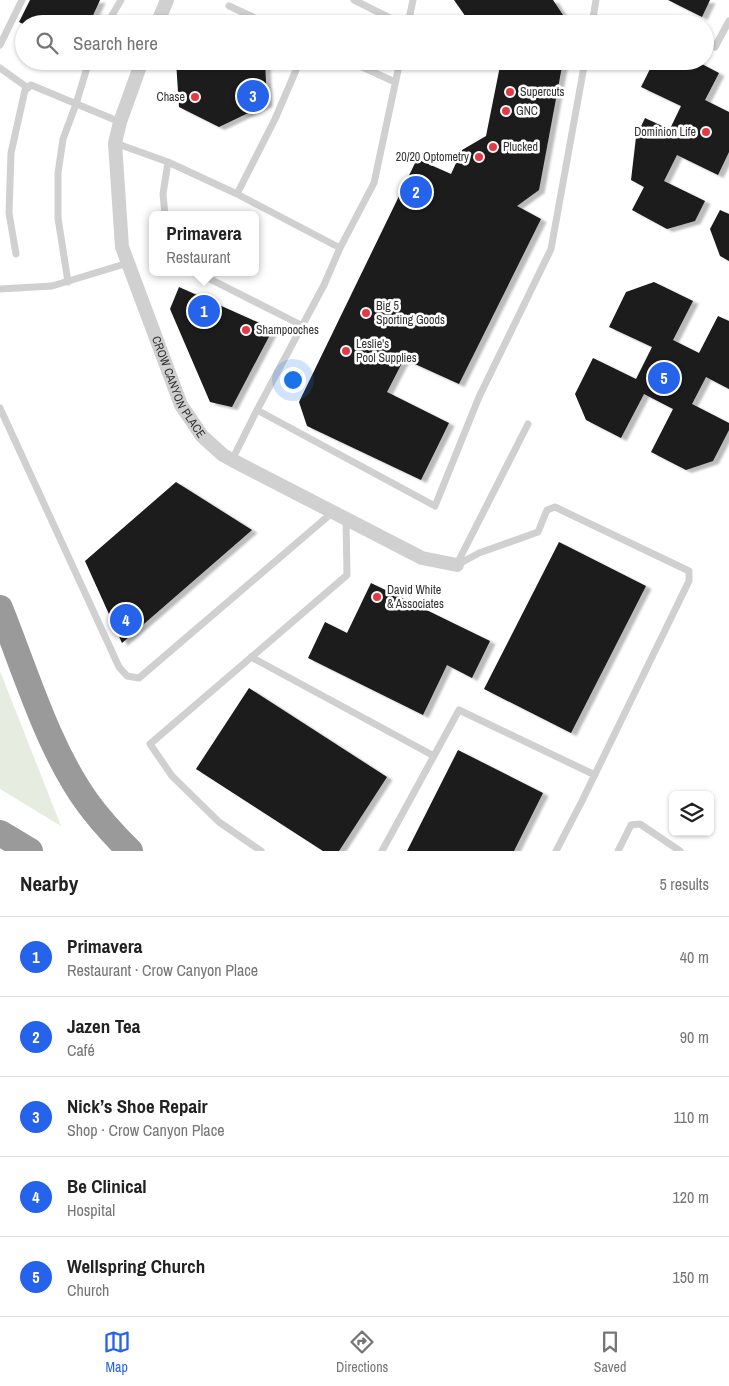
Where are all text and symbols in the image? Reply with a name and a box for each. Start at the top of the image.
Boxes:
search box [15,15,714,70]
icon: search [33,29,61,57]
text: Search here [73,30,158,56]
pin: 3 [237,77,269,115]
place label: Supercuts [520,84,564,100]
marker: Supercuts [504,86,516,98]
place label: Chase [157,89,185,105]
marker: Chase [189,91,201,103]
place label: GNC [516,103,538,119]
marker: GNC [500,105,512,117]
place label: Dominion Life [634,124,696,140]
marker: Dominion Life [700,126,712,138]
place label: Plucked [503,139,538,155]
marker: Plucked [487,141,499,153]
place label: 20/20 Optometry [396,149,469,165]
marker: 20/20 Optometry [473,151,485,163]
pin: 2 [400,173,432,211]
popup [149,211,259,276]
text: Primavera [166,220,242,246]
text: Restaurant [166,246,231,268]
pin: 1 [188,292,220,330]
place label: Big 5 Sporting Goods [376,298,445,328]
marker: Big 5 Sporting Goods [360,307,372,319]
place label: Shampooches [256,322,319,338]
marker: Shampooches [240,324,252,336]
street label: CROW CANYON PLACE [148,334,209,441]
place label: Leslie's Pool Supplies [356,336,417,366]
marker: Leslie's Pool Supplies [340,345,352,357]
pin: 5 [648,359,680,397]
your location [280,367,306,393]
place label: David White & Associates [387,582,444,612]
marker: David White & Associates [371,591,383,603]
pin: 4 [110,601,142,639]
map controls [669,791,714,836]
button: layers [669,791,714,836]
text: Nearby [20,869,78,898]
text: 5 results [659,873,709,895]
text: Primavera [67,933,142,959]
text: 1 [32,946,40,968]
text: 40 m [680,946,709,968]
text: Restaurant · Crow Canyon Place [67,959,258,981]
text: Jazen Tea [67,1013,140,1039]
text: 2 [32,1026,40,1048]
text: 90 m [680,1026,709,1048]
text: Café [67,1039,95,1061]
text: Nick’s Shoe Repair [67,1093,208,1119]
text: 3 [32,1106,40,1128]
text: 110 m [673,1106,709,1128]
text: Shop · Crow Canyon Place [67,1119,225,1141]
text: Be Clinical [67,1173,147,1199]
text: 4 [32,1186,40,1208]
text: 120 m [673,1186,709,1208]
text: Hospital [67,1199,115,1221]
text: Wellspring Church [67,1253,205,1279]
text: 5 [32,1266,40,1288]
text: 150 m [673,1266,709,1288]
text: Church [67,1279,109,1301]
tab: Map [103,1328,131,1376]
tab: Directions [336,1328,388,1376]
tab: Saved [594,1328,626,1376]

